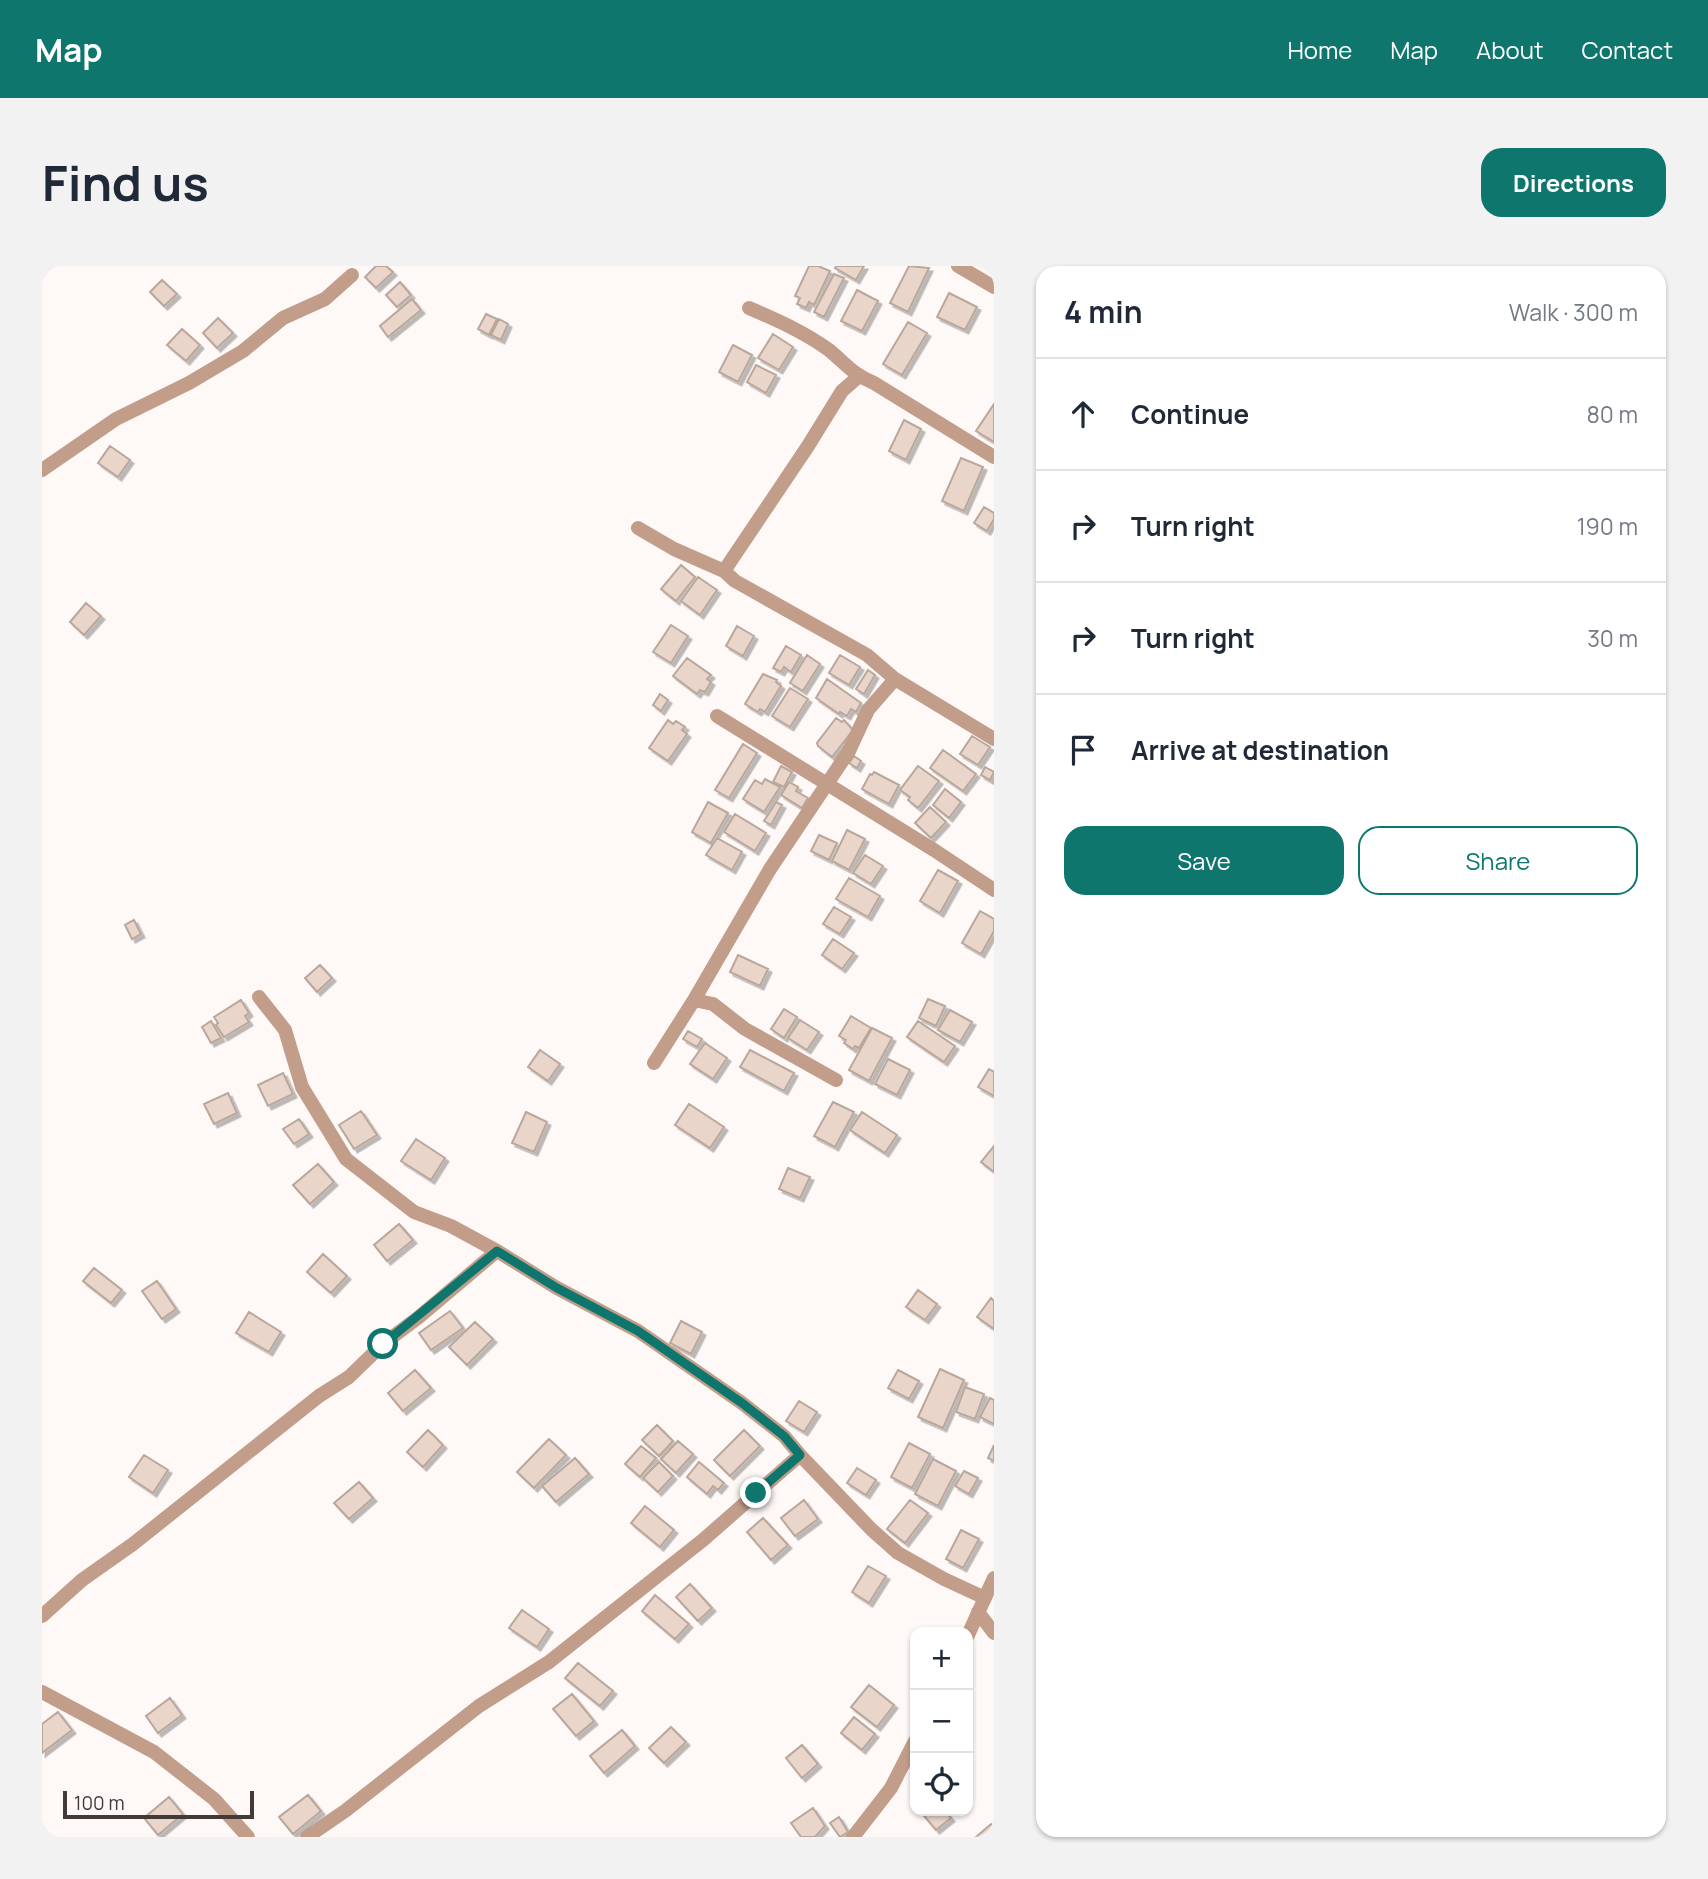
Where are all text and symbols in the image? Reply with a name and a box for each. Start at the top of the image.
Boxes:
text: Map [35,27,103,72]
text: Home [1287,33,1352,66]
text: Map [1390,33,1438,66]
text: About [1476,33,1544,66]
text: Contact [1582,33,1673,66]
button: Directions [1481,148,1666,217]
text: Find us [42,149,209,216]
text: 4 min [1064,291,1142,332]
text: Walk · 300 m [1509,296,1638,328]
icon: ahead [1064,395,1102,433]
text: Continue [1131,396,1249,432]
text: 80 m [1587,398,1638,430]
icon: right [1064,507,1102,545]
text: Turn right [1131,508,1255,544]
text: 190 m [1577,510,1638,542]
icon: right [1064,619,1102,657]
text: Turn right [1131,620,1255,656]
text: 30 m [1587,622,1638,654]
icon: arrive [1064,731,1102,769]
text: Arrive at destination [1131,732,1389,768]
button: Save [1064,826,1344,895]
button: Share [1358,826,1638,895]
route start [367,1328,398,1359]
route end [740,1477,771,1508]
map controls [910,1627,973,1816]
button: + [910,1627,973,1690]
button: − [910,1690,973,1753]
button: locate [910,1753,973,1816]
scale bar [63,1788,254,1820]
text: 100 m [74,1790,125,1816]

